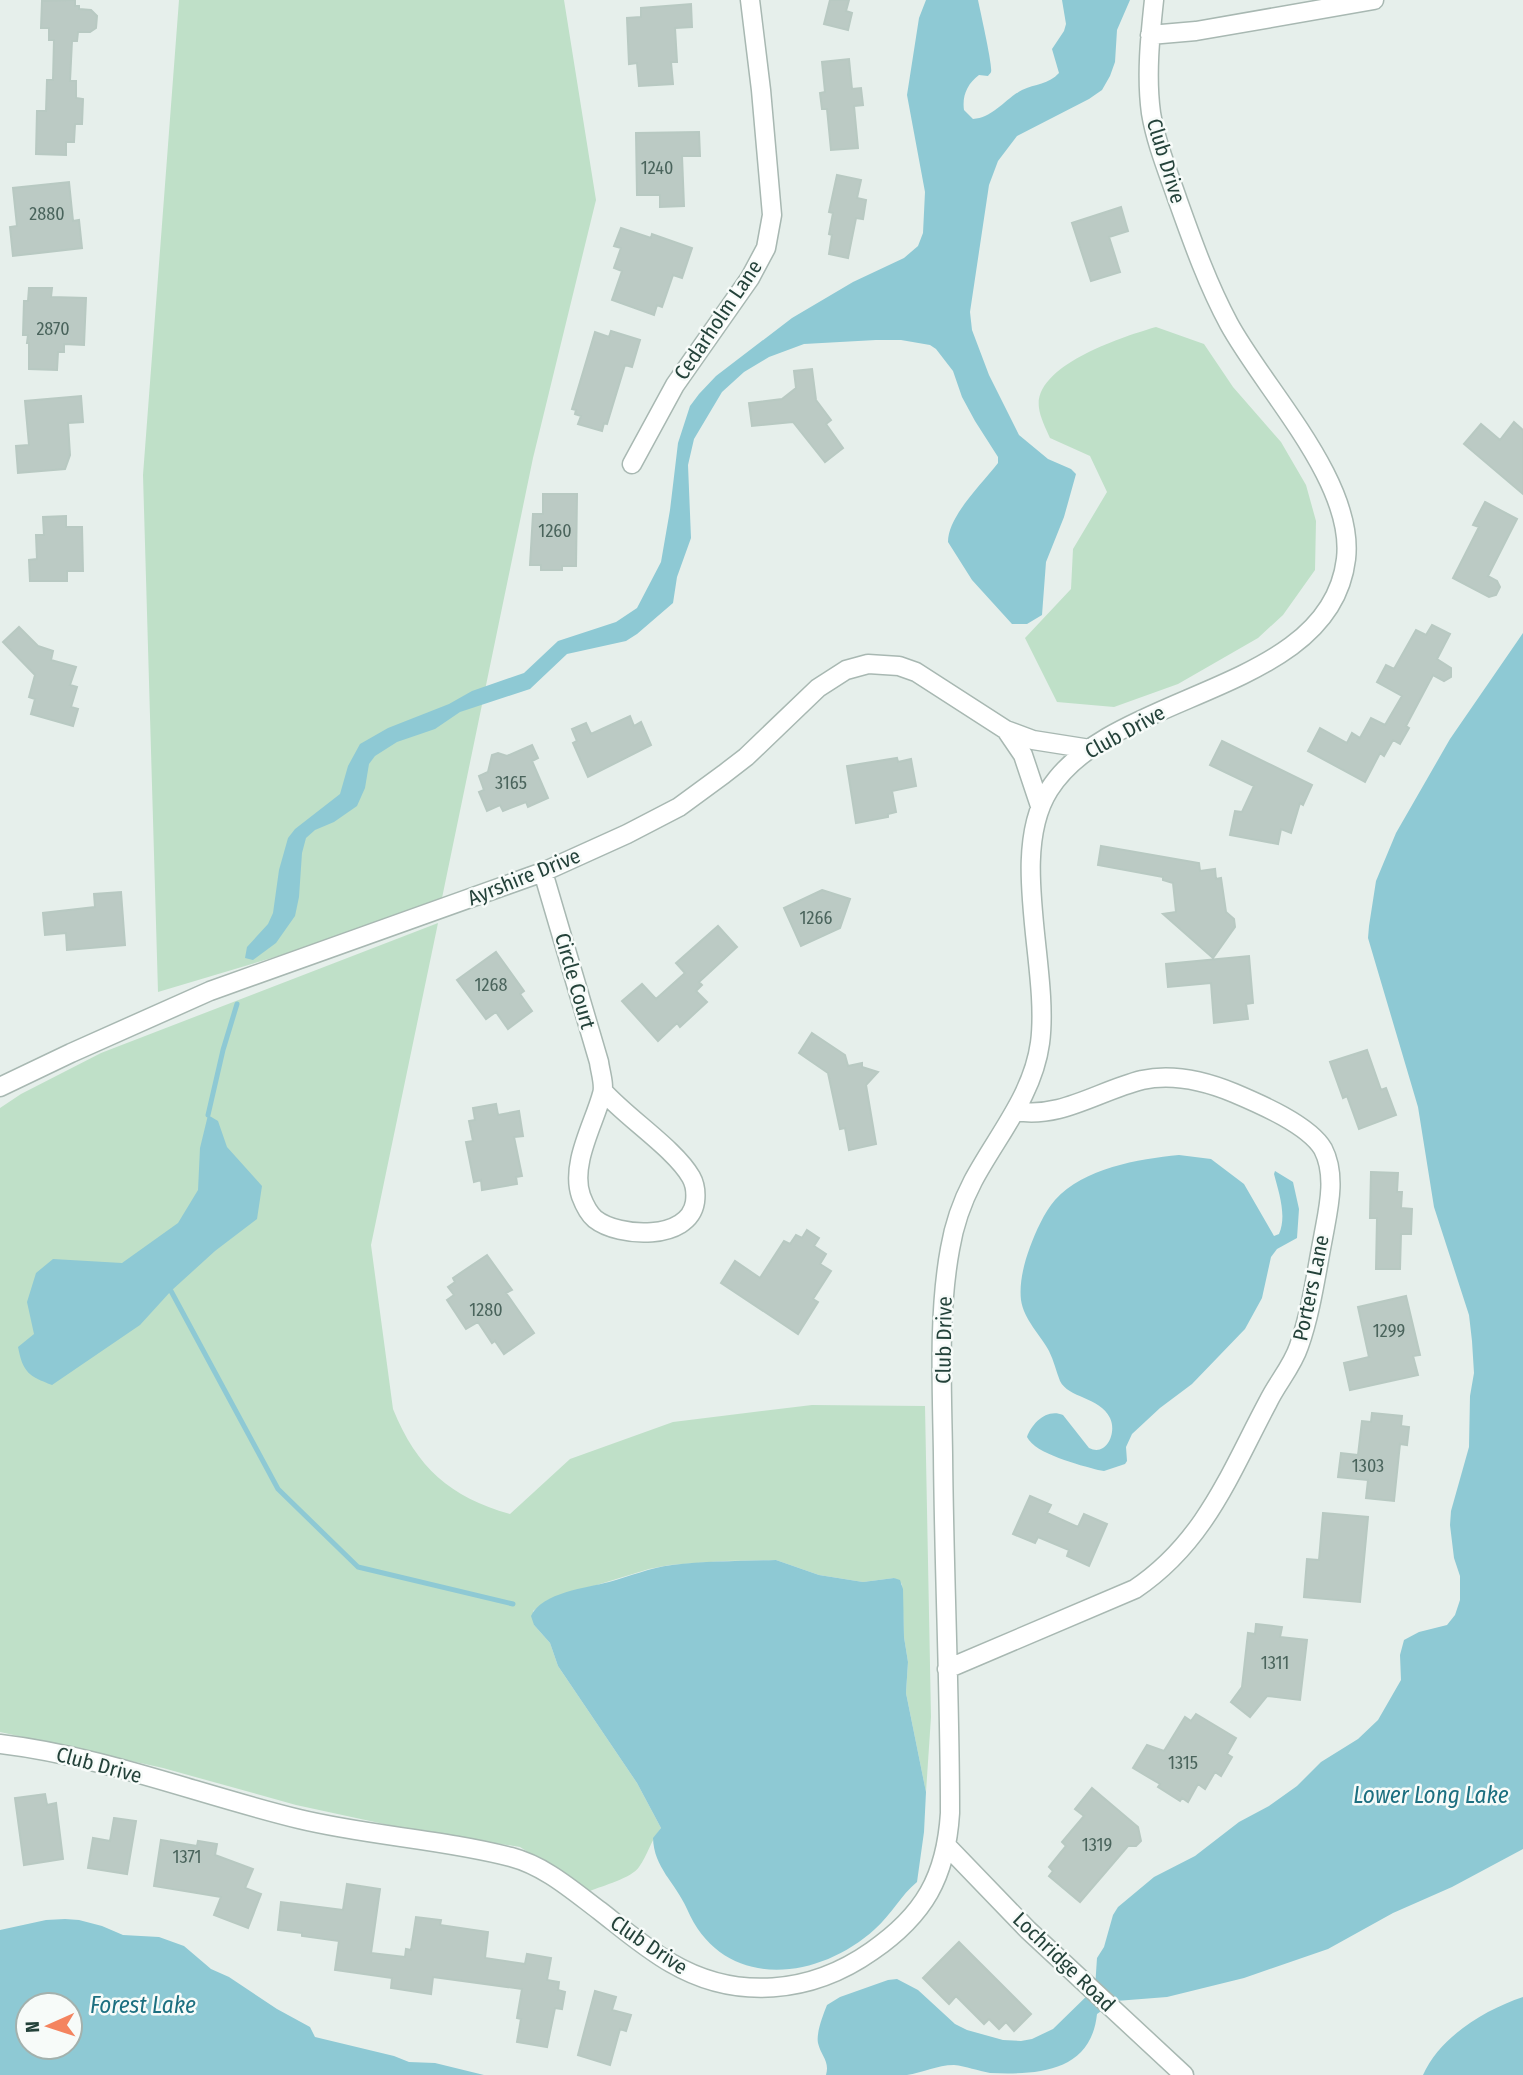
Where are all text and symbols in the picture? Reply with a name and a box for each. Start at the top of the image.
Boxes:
street label: Club Drive [1141,115,1191,207]
house number: 1240 [641,157,673,179]
house number: 2880 [29,203,65,225]
street label: Cedarholm Lane [668,255,768,385]
house number: 2870 [36,318,70,340]
house number: 1260 [538,520,572,542]
street label: Club Drive [1080,699,1170,765]
house number: 3165 [495,772,527,794]
street label: Ayrshire Drive [464,843,584,911]
house number: 1266 [800,907,832,929]
street label: Circle Court [549,930,601,1032]
house number: 1268 [475,974,507,996]
street label: Porters Lane [1287,1233,1335,1343]
street label: Club Drive [930,1296,958,1384]
house number: 1280 [469,1299,503,1321]
house number: 1299 [1373,1320,1405,1342]
house number: 1303 [1352,1455,1384,1477]
house number: 1311 [1261,1652,1289,1674]
street label: Club Drive [53,1741,145,1789]
house number: 1315 [1168,1752,1198,1774]
water label: Lower Long Lake [1353,1781,1509,1809]
house number: 1319 [1082,1834,1112,1856]
house number: 1371 [172,1846,202,1868]
street label: Lochridge Road [1007,1907,1121,2017]
street label: Club Drive [605,1910,693,1980]
north arrow [14,1991,84,2061]
water label: Forest Lake [90,1991,196,2019]
text: N [21,2021,44,2033]

